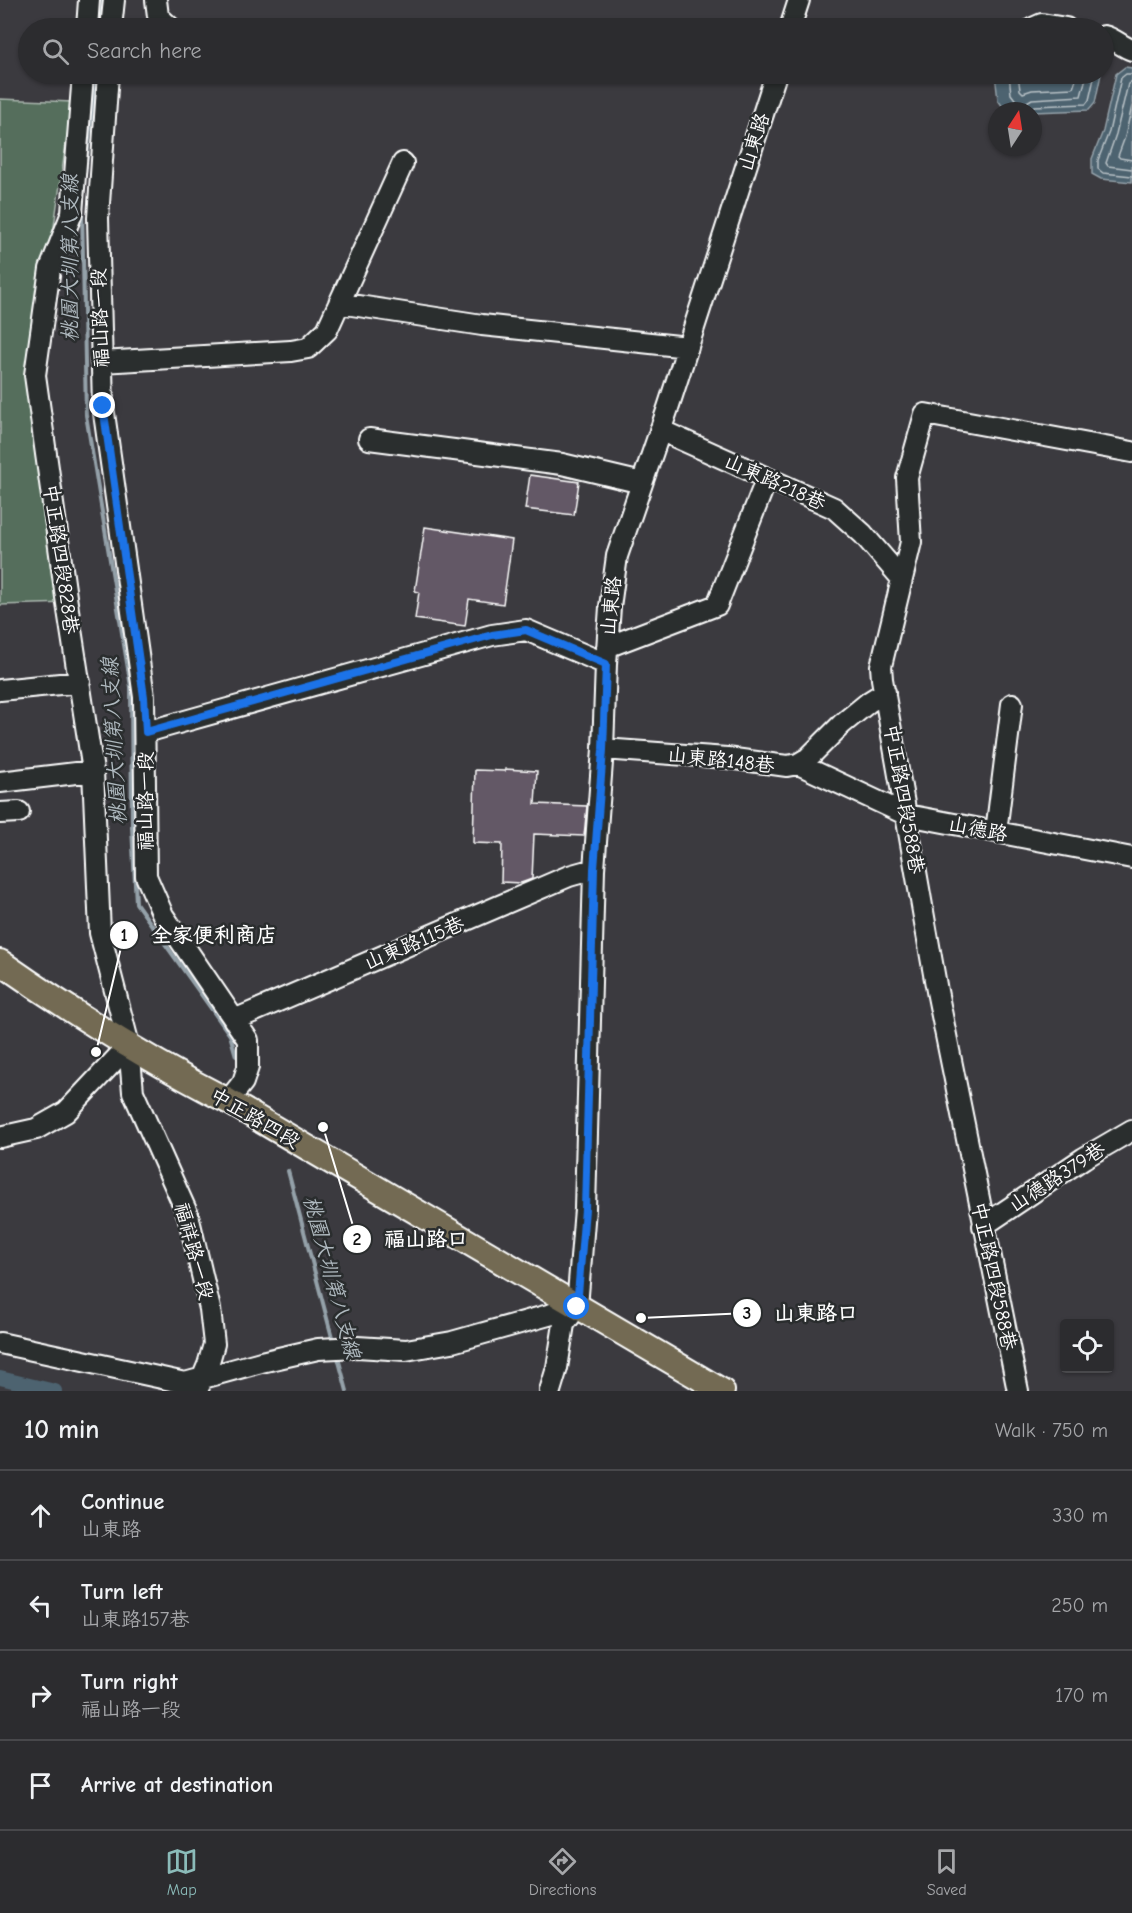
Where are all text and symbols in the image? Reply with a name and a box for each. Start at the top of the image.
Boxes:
search box [18,18,1114,84]
icon: search [39,35,72,68]
text: Search here [87,38,202,64]
north arrow [988,102,1042,156]
street label: 山東路 [734,109,775,174]
water label: 桃園大圳第八支線 [58,173,82,342]
street label: 福山路一段 [87,268,113,368]
route end [89,392,115,418]
street label: 山東路218巷 [721,449,830,515]
street label: 中正路四段828巷 [39,483,83,636]
street label: 山東路 [596,574,626,637]
water label: 桃園大圳第八支線 [98,655,130,826]
street label: 中正路四段588巷 [880,722,929,877]
street label: 山東路148巷 [666,743,777,777]
street label: 福山路一段 [134,751,157,851]
street label: 山德路 [946,812,1011,846]
street label: 山東路115巷 [360,911,469,974]
callout: 全家便利商店 [109,915,289,954]
text: 全家便利商店 [151,923,277,947]
text: 1 [120,925,128,946]
street label: 中正路四段 [206,1083,304,1153]
street label: 山德路379巷 [1005,1137,1110,1217]
water label: 桃園大圳第八支線 [299,1193,366,1362]
street label: 福祥路一段 [170,1200,218,1302]
street label: 中正路四段588巷 [967,1200,1021,1353]
callout: 福山路口 [342,1220,480,1259]
text: 福山路口 [384,1227,468,1251]
text: 2 [353,1229,362,1250]
route start [563,1293,589,1319]
callout: 山東路口 [732,1293,870,1332]
text: 山東路口 [774,1301,858,1325]
text: 3 [743,1303,751,1324]
map controls [1060,1319,1114,1373]
button: locate [1060,1319,1114,1373]
text: 10 min [24,1415,99,1445]
text: Walk · 750 m [995,1419,1108,1442]
text: Continue [81,1489,164,1515]
icon: ahead [24,1499,57,1532]
text: 330 m [1052,1504,1108,1527]
text: 山東路 [81,1518,141,1541]
text: Turn left [81,1579,163,1605]
icon: left [24,1589,57,1622]
text: 250 m [1051,1594,1108,1617]
text: 山東路157巷 [81,1608,189,1631]
text: Turn right [81,1669,178,1695]
icon: right [24,1679,57,1712]
text: 170 m [1055,1684,1108,1707]
text: 福山路一段 [81,1698,181,1721]
icon: arrive [24,1769,57,1802]
text: Arrive at destination [81,1772,273,1798]
tab: Map [165,1845,198,1899]
tab: Directions [529,1845,596,1899]
tab: Saved [927,1845,967,1899]

